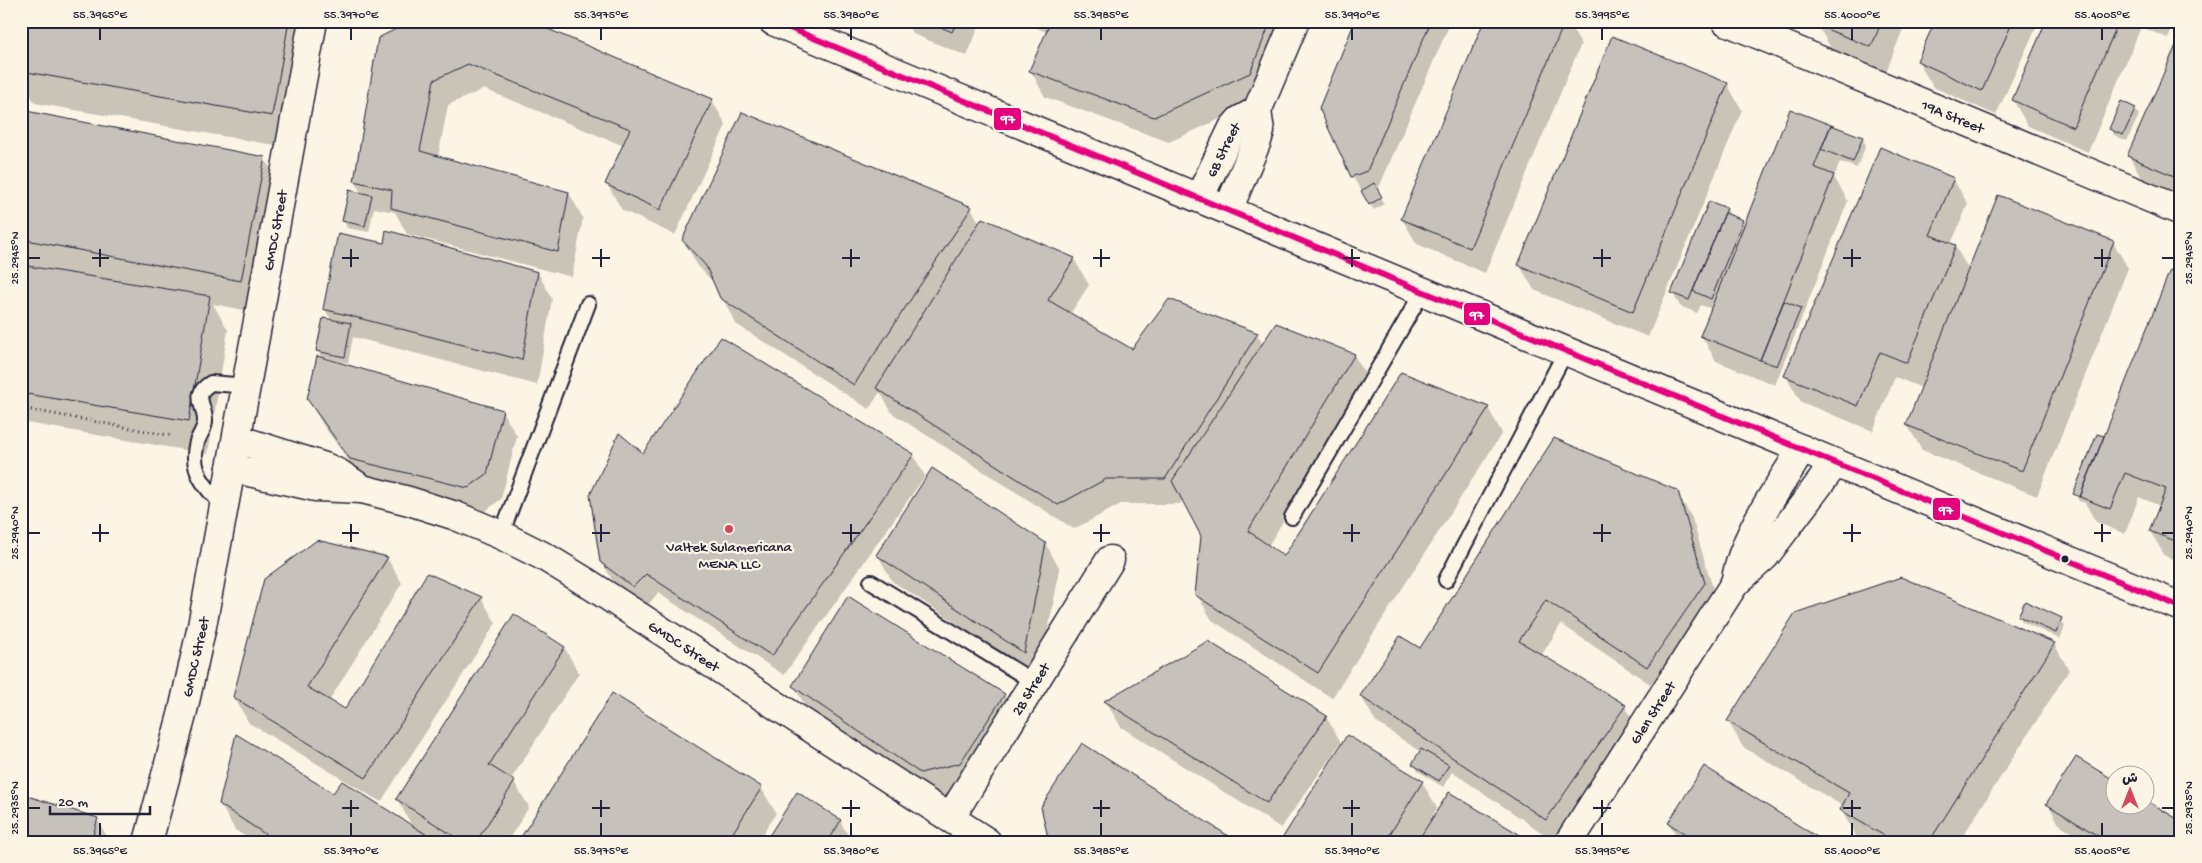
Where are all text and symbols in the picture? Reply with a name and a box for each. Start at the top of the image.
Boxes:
text: 55.3965°E [73,9,127,23]
text: 55.3970°E [324,9,379,23]
text: 55.3975°E [574,9,629,23]
text: 55.3980°E [824,9,879,23]
text: 55.3985°E [1074,9,1129,23]
text: 55.3990°E [1325,9,1380,23]
text: 55.3995°E [1575,9,1629,23]
text: 55.4000°E [1824,9,1880,23]
text: 55.4005°E [2075,9,2130,23]
street label: 19A Street [1917,96,1988,139]
line badge: 97 [993,107,1022,131]
text: 97 [1000,112,1016,129]
street label: 6B Street [1203,118,1246,181]
street label: GMDC Street [260,187,293,272]
text: 25.2945°N [9,231,23,285]
text: 25.2945°N [2183,231,2197,285]
line badge: 97 [1463,302,1491,326]
text: 97 [1469,308,1485,325]
line badge: 97 [1932,497,1961,521]
text: 97 [1938,503,1954,520]
text: 25.2940°N [9,506,23,560]
text: 25.2940°N [2183,506,2197,560]
marker: Valtek Sulamericana MENA LLC [723,523,735,535]
place label: Valtek Sulamericana MENA LLC [665,539,792,574]
unlabelled marker [2060,554,2070,564]
street label: GMDC Street [179,614,215,699]
street label: GMDC Street [644,618,724,678]
street label: 2B Street [1009,659,1056,720]
street label: Glen Street [1627,677,1682,748]
north arrow [2104,766,2154,816]
text: ش [2122,771,2138,788]
text: 25.2935°N [9,781,23,835]
text: 25.2935°N [2183,781,2197,835]
scale bar [50,783,150,815]
text: 20 m [58,794,88,812]
text: 55.3965°E [73,845,127,859]
text: 55.3970°E [324,845,379,859]
text: 55.3975°E [574,845,629,859]
text: 55.3980°E [824,845,879,859]
text: 55.3985°E [1074,845,1129,859]
text: 55.3990°E [1325,845,1380,859]
text: 55.3995°E [1575,845,1629,859]
text: 55.4000°E [1824,845,1880,859]
text: 55.4005°E [2075,845,2130,859]

